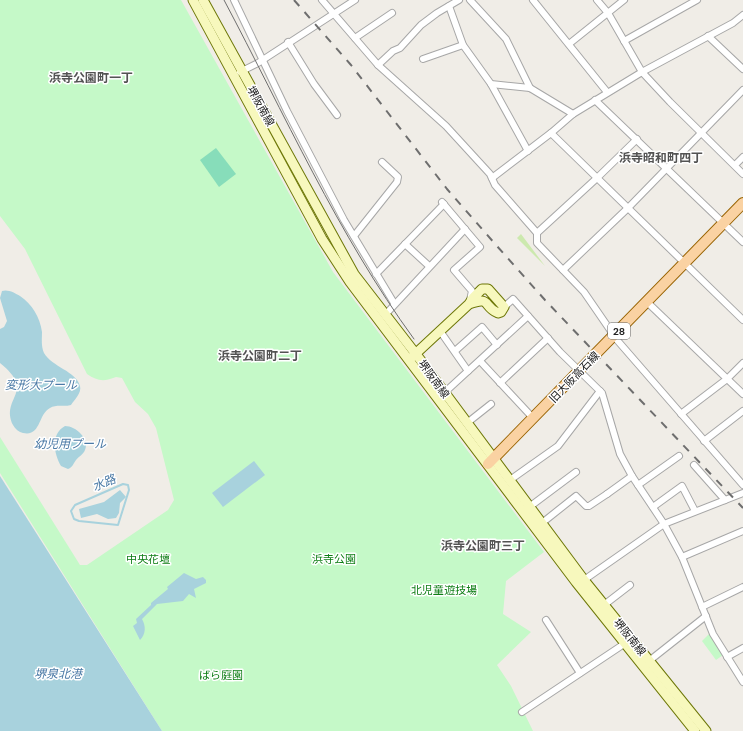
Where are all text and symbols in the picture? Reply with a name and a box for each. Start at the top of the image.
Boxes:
district label: 浜寺公園町一丁 [49,70,133,86]
street label: 堺阪南線 [244,83,278,129]
district label: 浜寺昭和町四丁 [619,150,703,166]
road number: 28 [608,323,630,339]
district label: 浜寺公園町二丁 [218,348,302,364]
street label: 旧大阪高石線 [546,348,602,406]
street label: 堺阪南線 [415,357,453,401]
water label: 変形大プール [5,377,78,393]
water label: 幼児用プール [34,436,107,452]
water label: 水路 [90,471,119,495]
district label: 浜寺公園町三丁 [441,538,525,554]
park label: 中央花壇 [126,552,170,566]
park label: 浜寺公園 [312,552,356,566]
park label: 北児童遊技場 [411,583,477,597]
street label: 堺阪南線 [611,615,649,659]
water label: 堺泉北港 [34,666,84,682]
park label: ばら庭園 [199,668,243,682]

